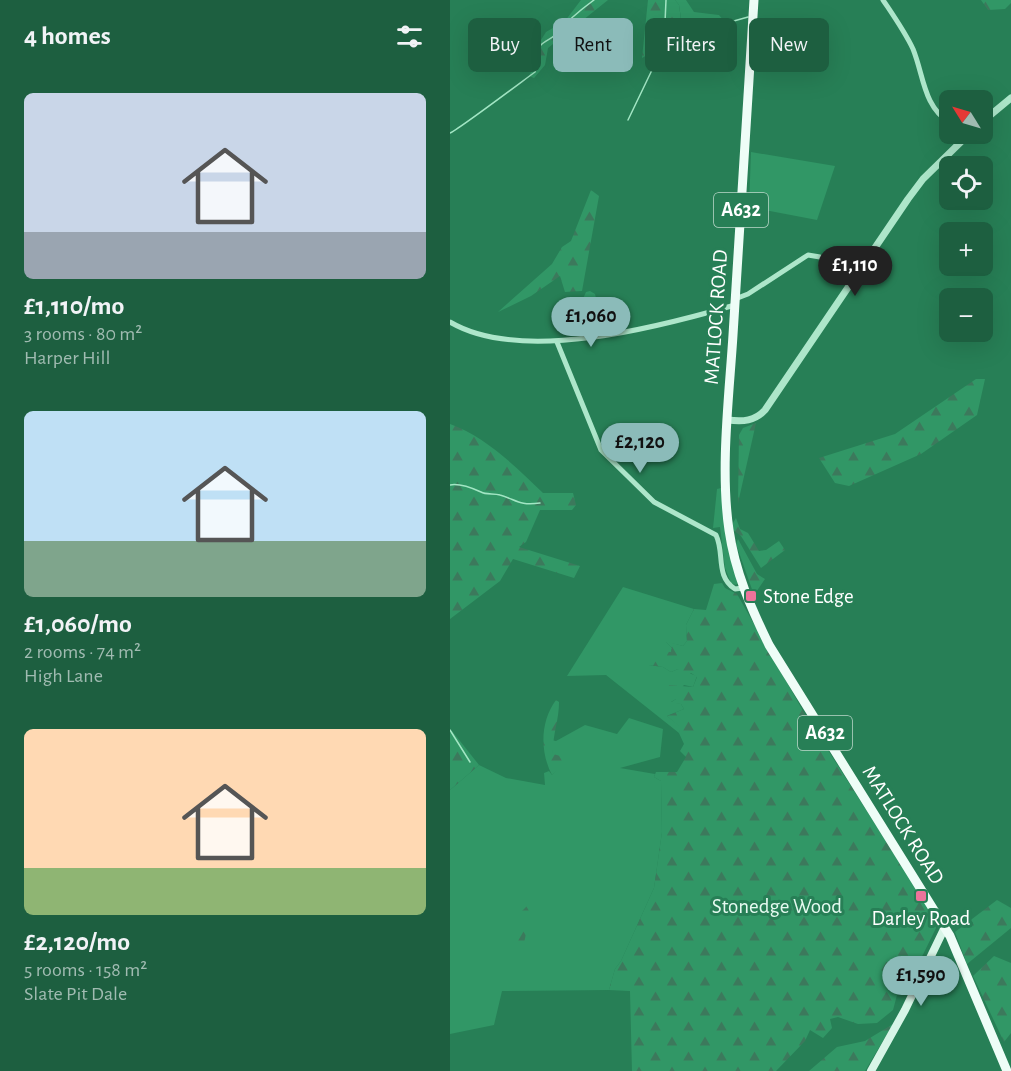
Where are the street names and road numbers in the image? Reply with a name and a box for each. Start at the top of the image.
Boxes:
road number: A632 [714,193,768,227]
street label: MATLOCK ROAD [701,249,731,385]
road number: A632 [798,716,852,750]
street label: MATLOCK ROAD [858,762,948,888]

